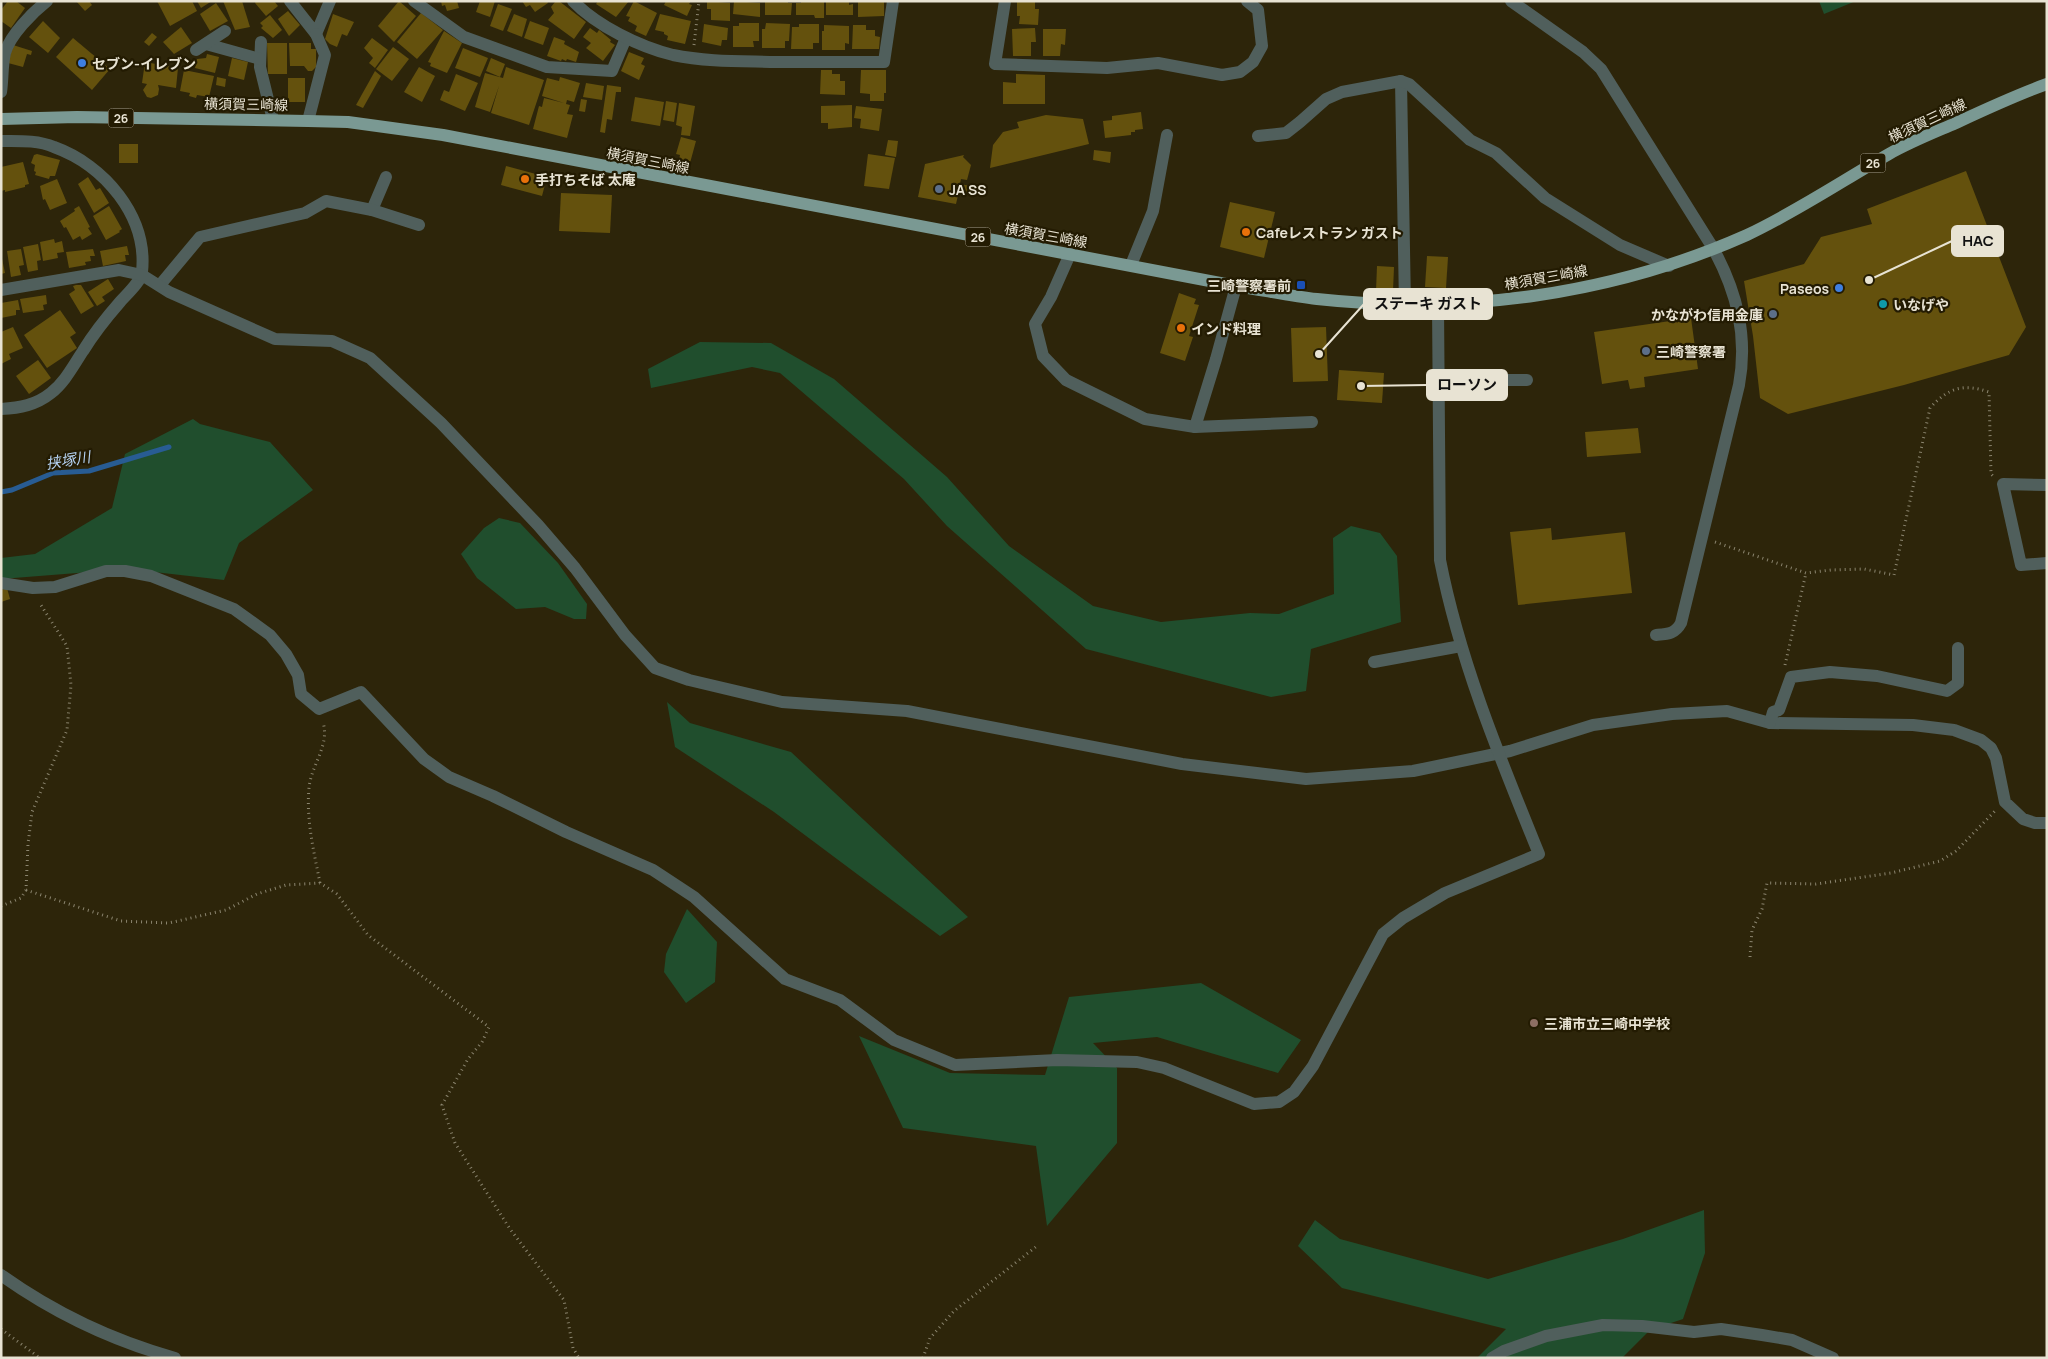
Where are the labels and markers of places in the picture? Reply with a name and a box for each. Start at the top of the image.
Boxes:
place label: セブン-イレブン [92,54,196,73]
marker: セブン-イレブン [76,57,88,69]
place label: 手打ちそば 太庵 [535,170,636,189]
marker: 手打ちそば 太庵 [519,173,531,185]
place label: JA SS [949,180,987,199]
marker: JA SS [933,183,945,195]
place label: Cafeレストラン ガスト [1256,223,1403,242]
marker: Cafeレストラン ガスト [1240,226,1252,238]
callout: HAC [1952,226,2003,256]
place label: 三崎警察署前 [1207,276,1291,295]
marker: 三崎警察署前 [1295,279,1307,291]
place label: Paseos [1780,279,1829,298]
marker: Paseos [1833,282,1845,294]
callout: ステーキ ガスト [1364,289,1492,319]
place label: いなげや [1893,295,1949,314]
marker: いなげや [1877,298,1889,310]
place label: かながわ信用金庫 [1651,305,1763,324]
marker: かながわ信用金庫 [1767,308,1779,320]
place label: インド料理 [1191,319,1261,338]
marker: インド料理 [1175,322,1187,334]
place label: 三崎警察署 [1656,342,1726,361]
marker: 三崎警察署 [1640,345,1652,357]
callout: ローソン [1427,370,1507,400]
place label: 三浦市立三崎中学校 [1544,1014,1670,1033]
marker: 三浦市立三崎中学校 [1528,1017,1540,1029]

